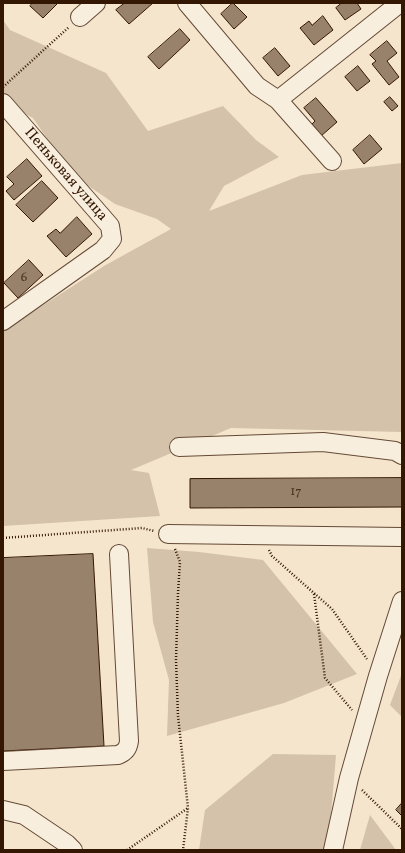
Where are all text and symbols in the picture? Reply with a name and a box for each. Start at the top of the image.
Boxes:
street label: Пеньковая улица [19,125,111,225]
house number: 6 [21,271,27,287]
house number: 17 [290,485,302,501]

